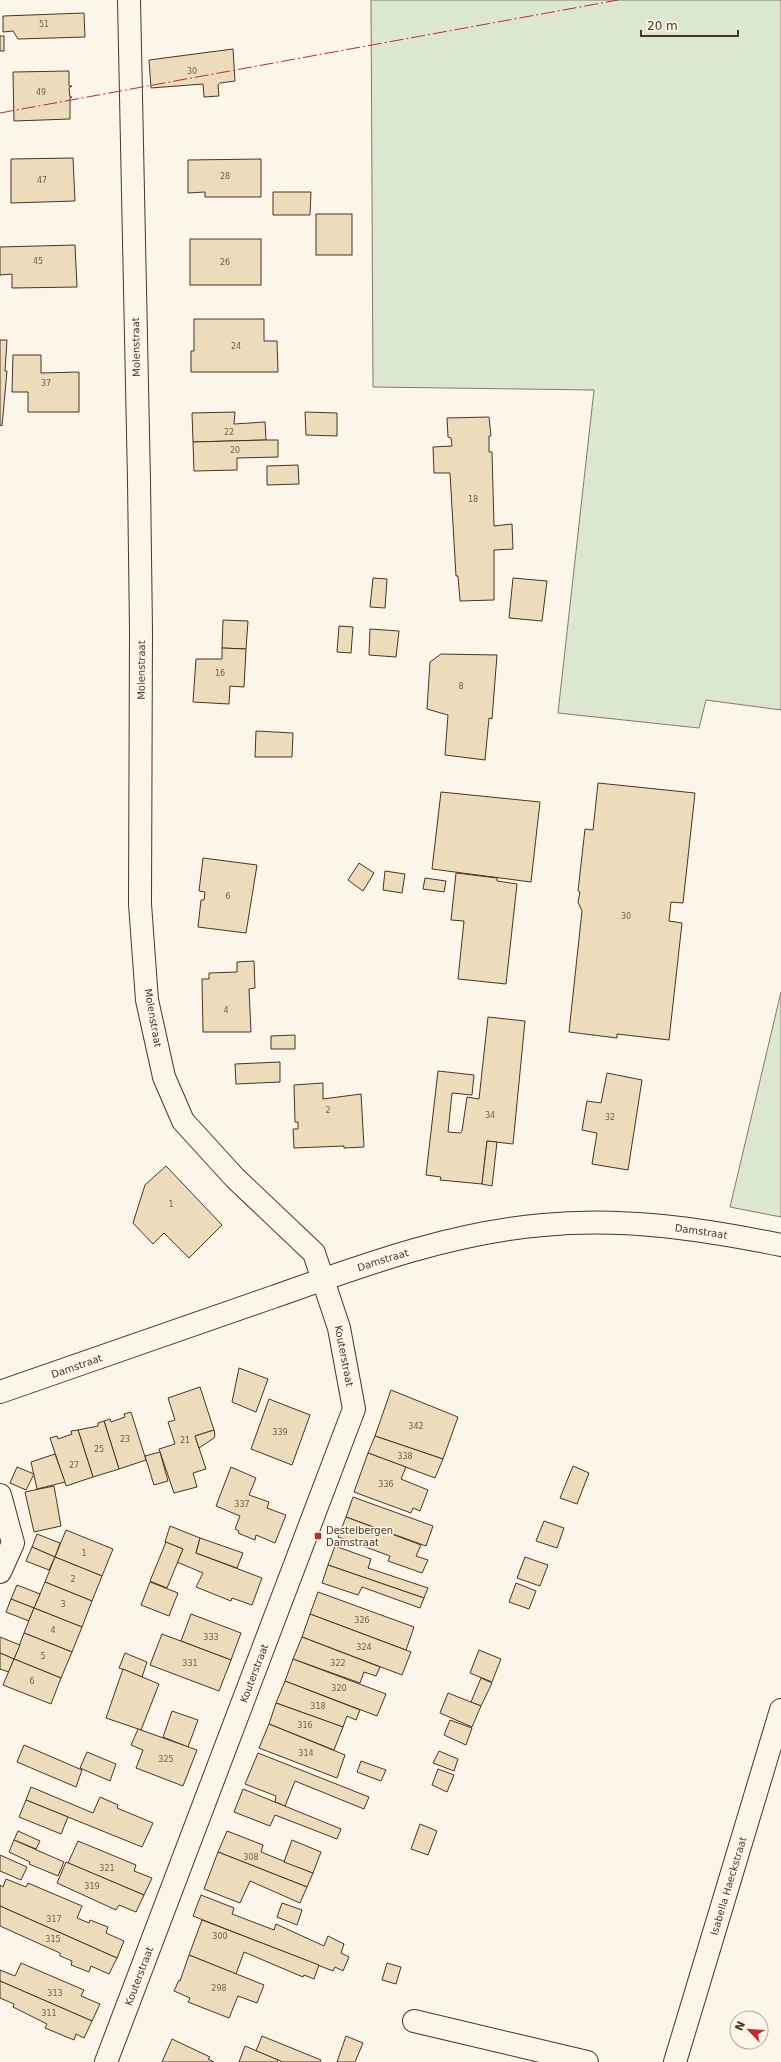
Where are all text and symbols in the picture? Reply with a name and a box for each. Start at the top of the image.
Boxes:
scale bar [641,12,738,38]
text: 20 m [647,19,678,33]
house number: 51 [39,20,49,29]
house number: 30 [187,67,197,76]
house number: 49 [36,88,46,97]
house number: 28 [220,172,230,181]
house number: 47 [37,176,47,185]
house number: 45 [33,257,43,266]
house number: 26 [220,258,230,267]
street label: Molenstraat [130,317,142,377]
house number: 24 [231,342,241,351]
house number: 37 [41,379,51,388]
house number: 22 [224,428,234,437]
house number: 20 [230,446,240,455]
house number: 18 [468,495,478,504]
street label: Molenstraat [135,640,146,700]
house number: 16 [215,669,225,678]
house number: 8 [458,682,464,691]
house number: 6 [225,892,231,901]
house number: 30 [621,912,631,921]
street label: Molenstraat [142,988,164,1048]
house number: 4 [223,1006,229,1015]
house number: 2 [325,1106,331,1115]
house number: 34 [485,1111,495,1120]
house number: 32 [605,1113,615,1122]
house number: 1 [168,1200,174,1209]
street label: Damstraat [674,1222,728,1240]
street label: Damstraat [356,1246,410,1273]
street label: Kouterstraat [333,1324,355,1388]
street label: Damstraat [50,1352,104,1380]
house number: 342 [408,1422,424,1431]
house number: 339 [272,1428,288,1437]
house number: 23 [120,1435,130,1444]
house number: 21 [180,1436,190,1445]
house number: 25 [94,1445,104,1454]
house number: 338 [397,1452,413,1461]
house number: 27 [69,1461,79,1470]
house number: 336 [378,1480,394,1489]
house number: 337 [234,1500,250,1509]
place label: Destelbergen Damstraat [326,1525,393,1548]
marker: Destelbergen Damstraat [313,1531,323,1541]
house number: 1 [81,1549,87,1558]
house number: 2 [70,1575,76,1584]
house number: 3 [60,1600,66,1609]
house number: 326 [354,1616,370,1625]
house number: 4 [50,1626,56,1635]
house number: 333 [203,1633,219,1642]
street label: Kouterstraat [238,1642,270,1704]
house number: 324 [356,1643,372,1652]
house number: 5 [40,1652,46,1661]
house number: 331 [182,1659,198,1668]
house number: 322 [330,1659,346,1668]
house number: 6 [29,1677,35,1686]
house number: 320 [331,1684,347,1693]
house number: 318 [310,1702,326,1711]
house number: 316 [297,1721,313,1730]
house number: 314 [298,1749,314,1758]
house number: 325 [158,1755,174,1764]
street label: Isabella Haeckstraat [708,1835,748,1936]
house number: 308 [243,1853,259,1862]
house number: 321 [99,1864,115,1873]
house number: 319 [84,1882,100,1891]
house number: 317 [46,1915,62,1924]
house number: 300 [212,1932,228,1941]
house number: 315 [45,1935,61,1944]
street label: Kouterstraat [122,1945,155,2007]
house number: 298 [211,1984,227,1993]
house number: 313 [47,1989,63,1998]
house number: 311 [41,2009,57,2018]
north arrow [729,2010,769,2050]
text: N [733,2019,748,2033]

